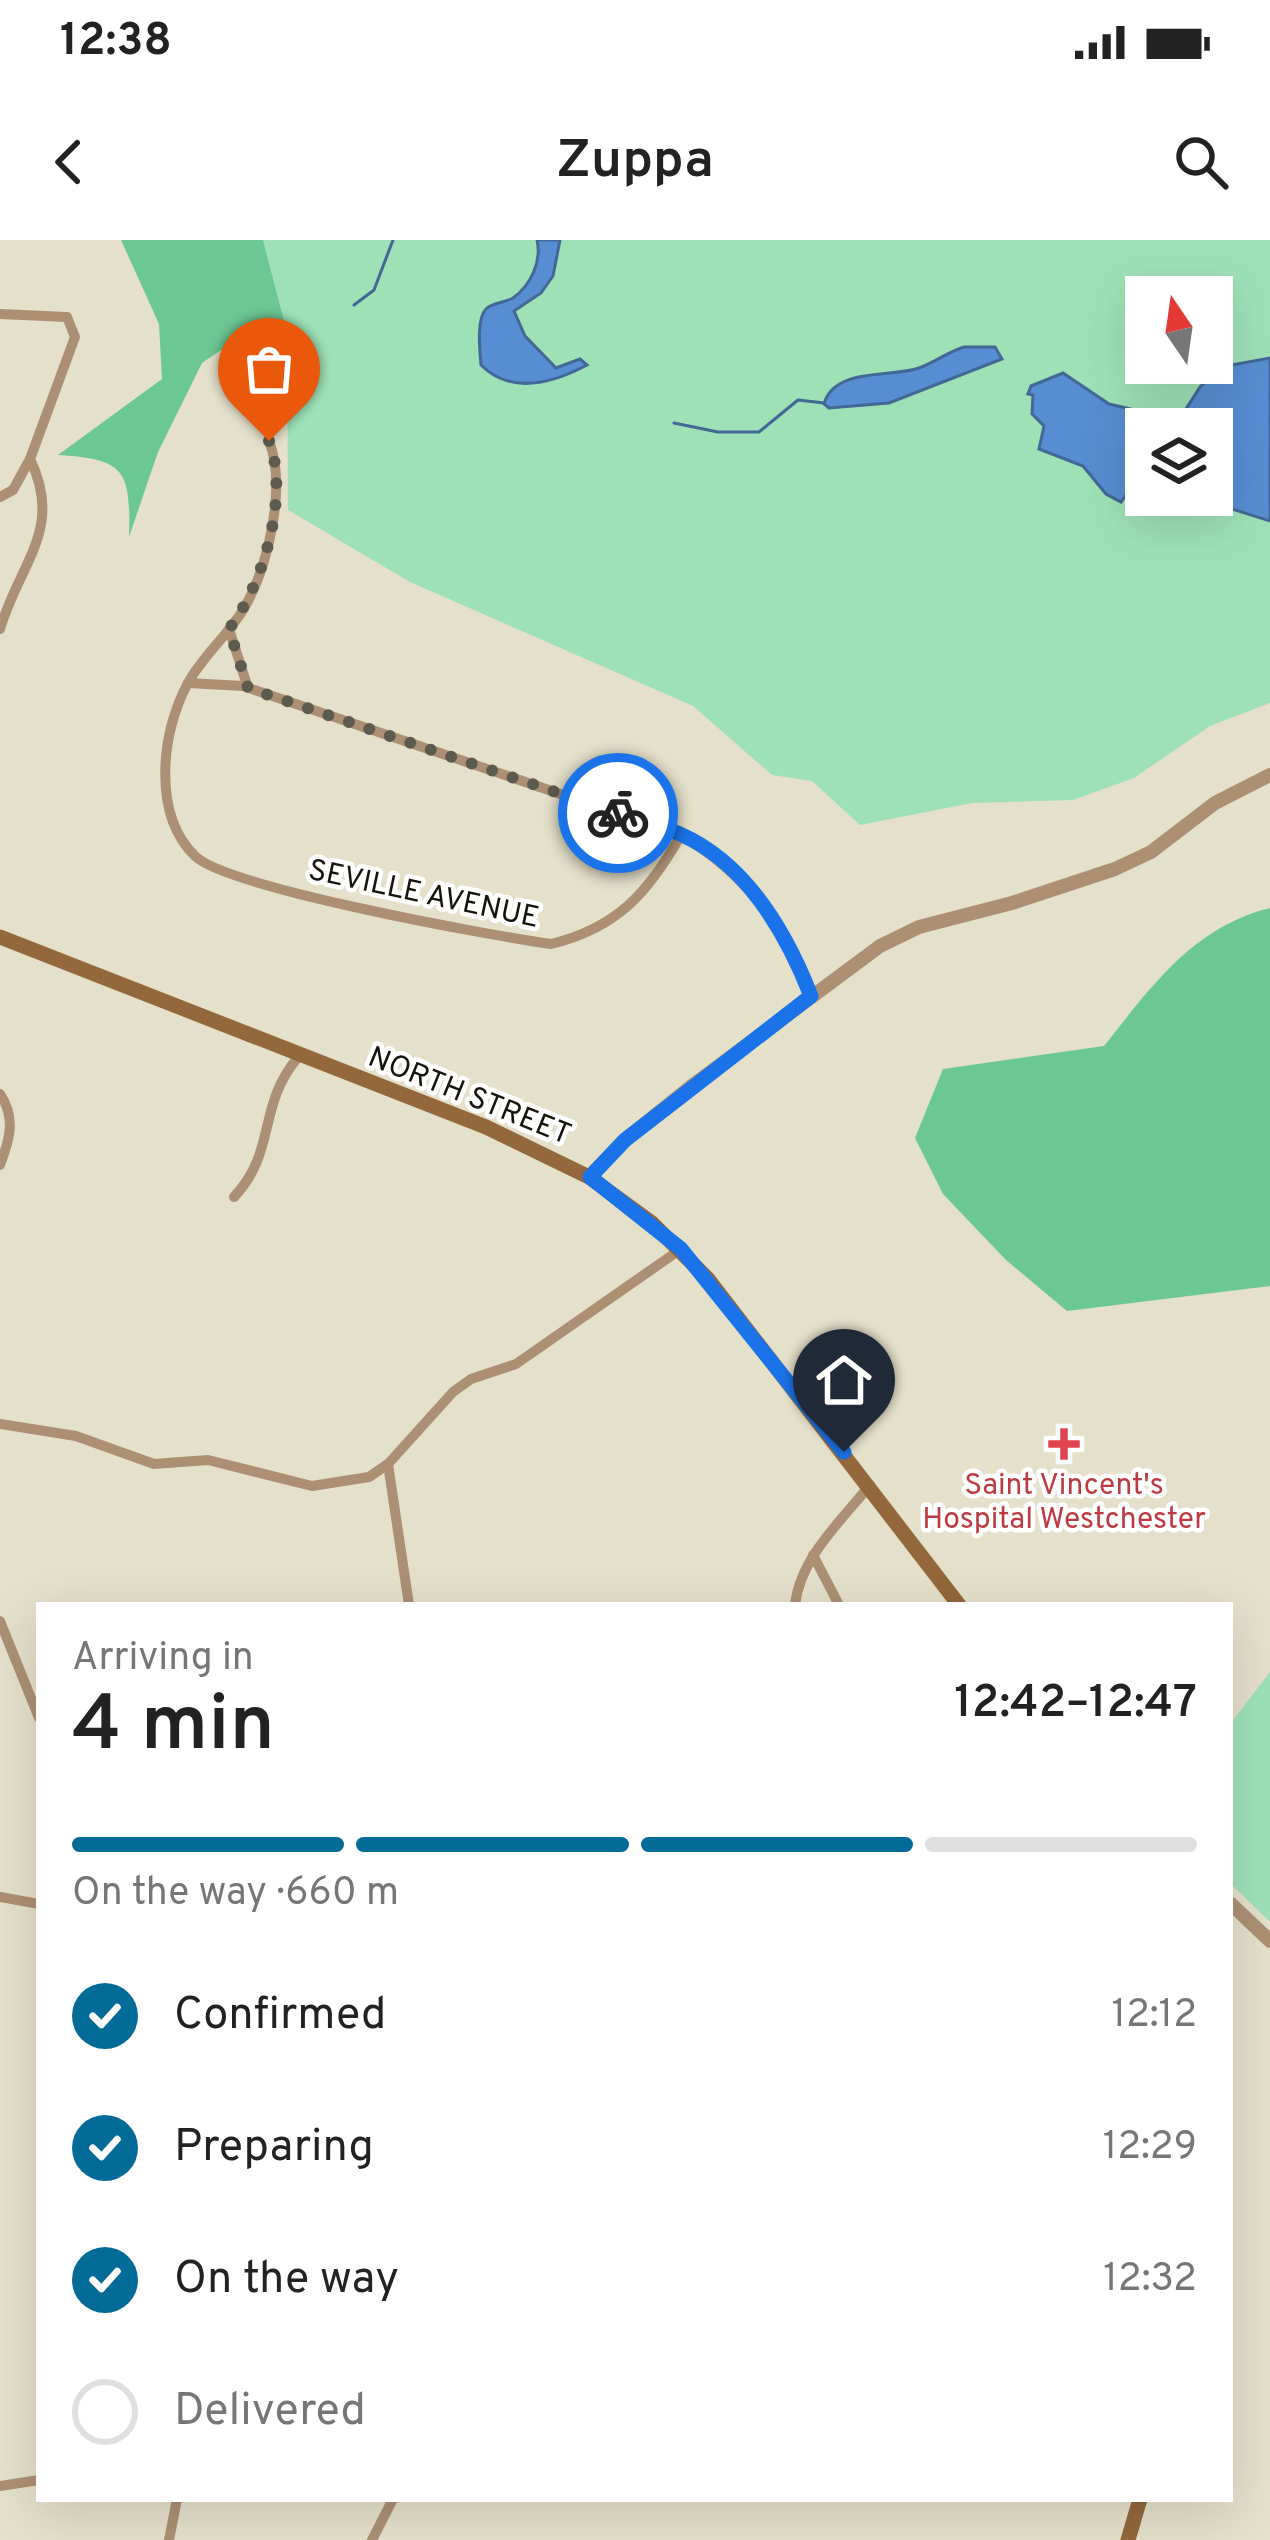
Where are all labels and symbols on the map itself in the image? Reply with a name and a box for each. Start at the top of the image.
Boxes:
north arrow [1125,276,1233,384]
pin [218,318,320,441]
courier [558,753,678,873]
street label: SEVILLE AVENUE [305,853,542,938]
street label: NORTH STREET [362,1040,576,1155]
pin [793,1329,895,1452]
marker: Saint Vincent's Hospital Westchester [1048,1428,1080,1460]
place label: Saint Vincent's Hospital Westchester [922,1468,1206,1539]

